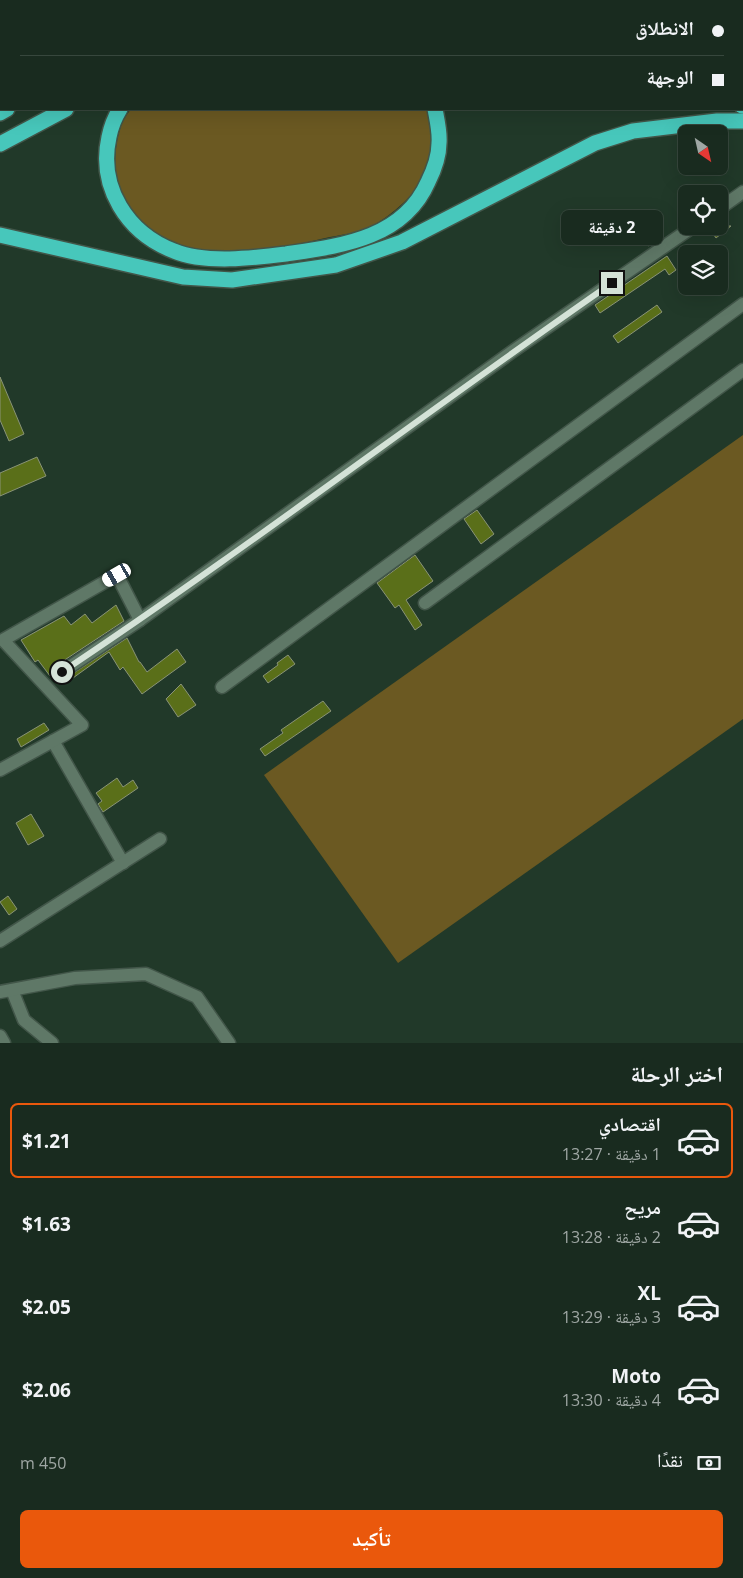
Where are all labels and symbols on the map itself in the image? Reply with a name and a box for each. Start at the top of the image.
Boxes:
north arrow [678,125,728,175]
callout: 2 دقيقة [561,210,663,246]
route end [601,272,623,294]
car [100,561,133,589]
route start [51,661,73,683]

